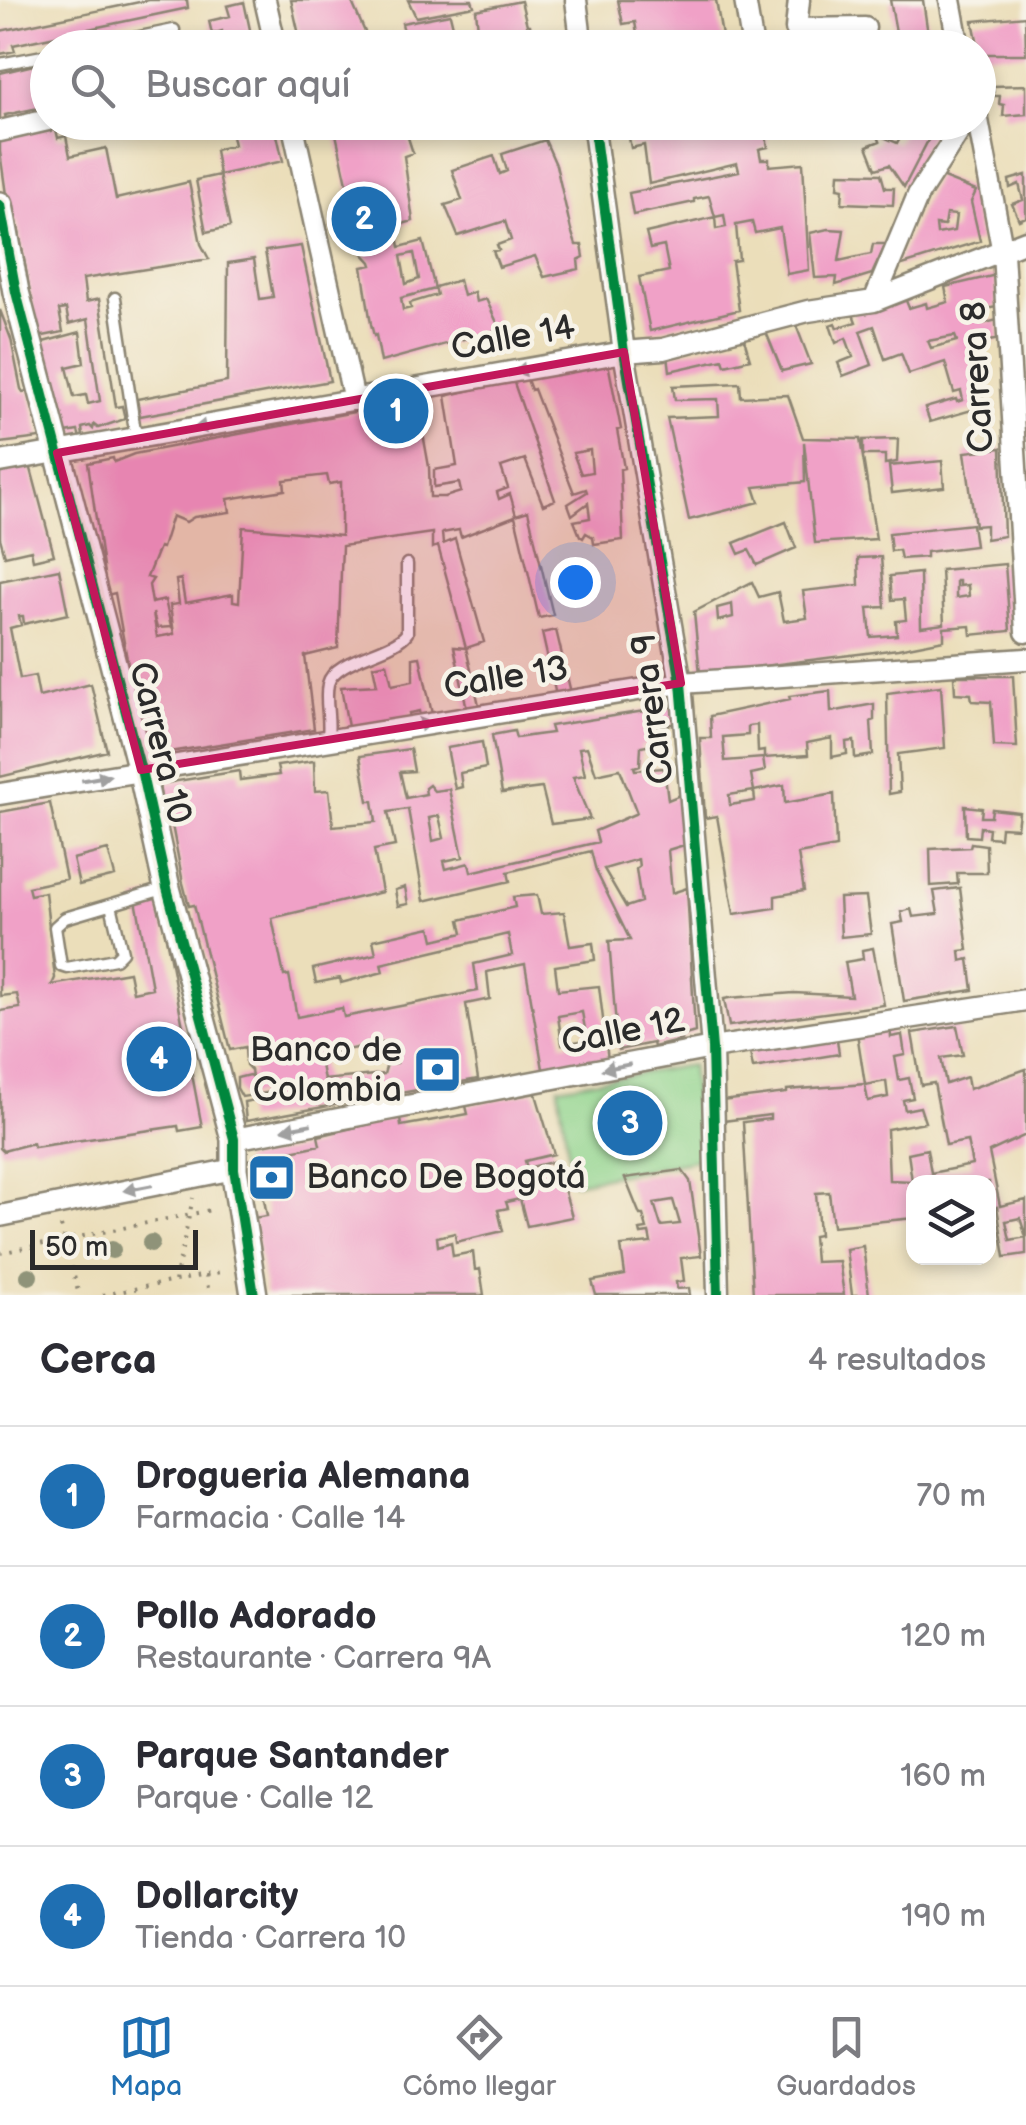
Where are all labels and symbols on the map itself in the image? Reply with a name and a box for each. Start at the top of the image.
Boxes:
pin: 2 [332,182,396,256]
street label: Carrera 8 [953,300,1003,454]
street label: Calle 14 [448,306,578,370]
one-way arrow [512,362,543,377]
pin: 1 [364,374,428,448]
one-way arrow [192,419,224,434]
your location [550,557,601,608]
street label: Carrera 9 [622,631,684,787]
street label: Calle 13 [441,647,571,709]
street label: Carrera 10 [119,658,201,828]
one-way arrow [402,717,433,732]
one-way arrow [81,770,112,785]
street label: Calle 12 [558,999,689,1065]
pin: 4 [126,1022,192,1096]
place label: Banco de Colombia [250,1029,402,1112]
bank icon: Banco de Colombia [411,1044,463,1096]
one-way arrow [600,1060,632,1075]
pin: 3 [598,1086,662,1160]
one-way arrow [281,1119,312,1135]
bank icon: Banco De Bogotá [245,1151,297,1203]
place label: Banco De Bogotá [306,1156,586,1199]
one-way arrow [122,1180,153,1196]
scale bar [30,1225,198,1270]

